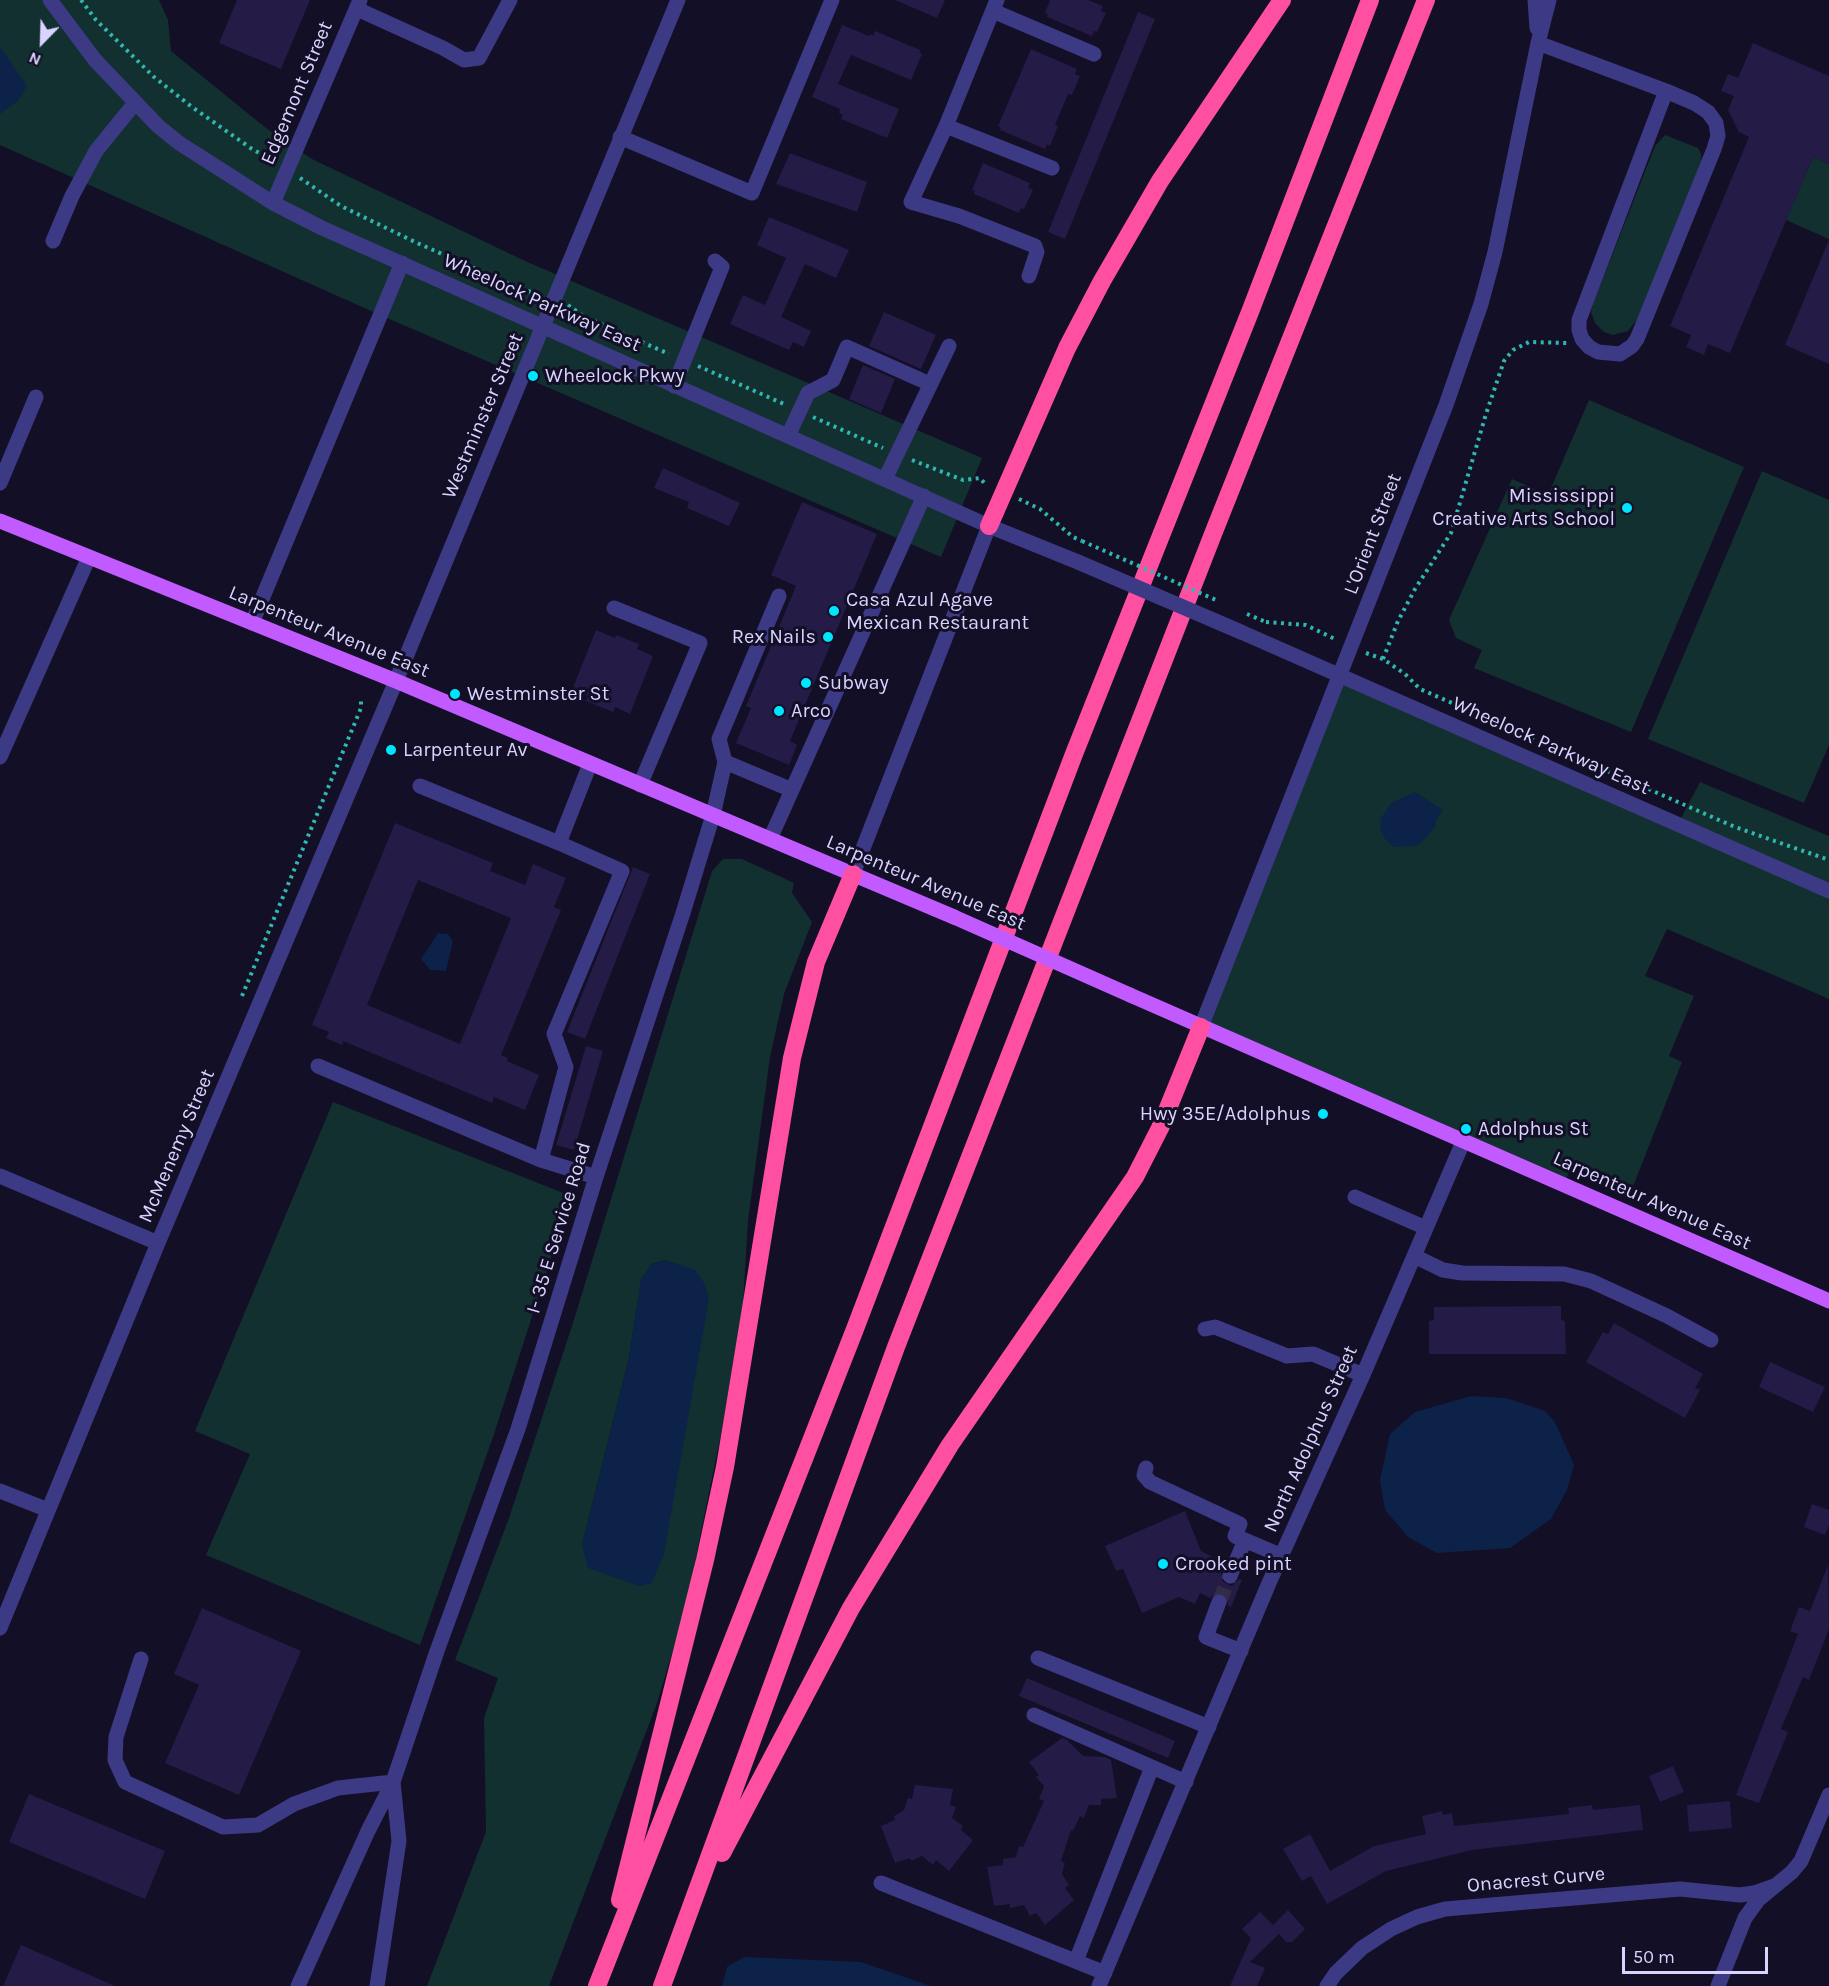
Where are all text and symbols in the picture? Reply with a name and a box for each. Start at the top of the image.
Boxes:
north arrow [12,12,72,72]
street label: Edgemont Street [256,18,338,168]
text: N [26,48,44,70]
street label: Wheelock Parkway East [439,249,645,357]
street label: Westminster Street [437,330,529,502]
place label: Wheelock Pkwy [545,364,684,388]
marker: Wheelock Pkwy [526,369,540,383]
street label: L'Orient Street [1339,470,1407,598]
place label: Mississippi Creative Arts School [1432,484,1615,531]
marker: Mississippi Creative Arts School [1620,501,1634,515]
street label: Larpenteur Avenue East [225,581,433,683]
place label: Casa Azul Agave Mexican Restaurant [846,588,1029,635]
marker: Casa Azul Agave Mexican Restaurant [827,604,841,618]
place label: Rex Nails [732,625,816,649]
marker: Rex Nails [821,630,835,644]
place label: Subway [818,671,889,695]
marker: Subway [799,676,813,690]
place label: Westminster St [467,682,609,706]
marker: Westminster St [448,687,462,701]
street label: Wheelock Parkway East [1448,692,1654,800]
place label: Arco [791,699,831,723]
marker: Arco [772,704,786,718]
place label: Larpenteur Av [403,738,528,762]
marker: Larpenteur Av [384,743,398,757]
street label: Larpenteur Avenue East [823,830,1029,936]
street label: McMenemy Street [134,1066,220,1226]
place label: Hwy 35E/Adolphus [1140,1102,1311,1126]
marker: Hwy 35E/Adolphus [1316,1107,1330,1121]
place label: Adolphus St [1478,1117,1589,1141]
marker: Adolphus St [1459,1122,1473,1136]
street label: I- 35 E Service Road [521,1139,597,1317]
street label: Larpenteur Avenue East [1549,1146,1755,1256]
street label: North Adolphus Street [1259,1342,1363,1536]
place label: Crooked pint [1175,1552,1292,1576]
marker: Crooked pint [1156,1557,1170,1571]
street label: Onacrest Curve [1466,1862,1606,1898]
scale bar [1625,1935,1770,1973]
text: 50 m [1633,1946,1675,1968]

